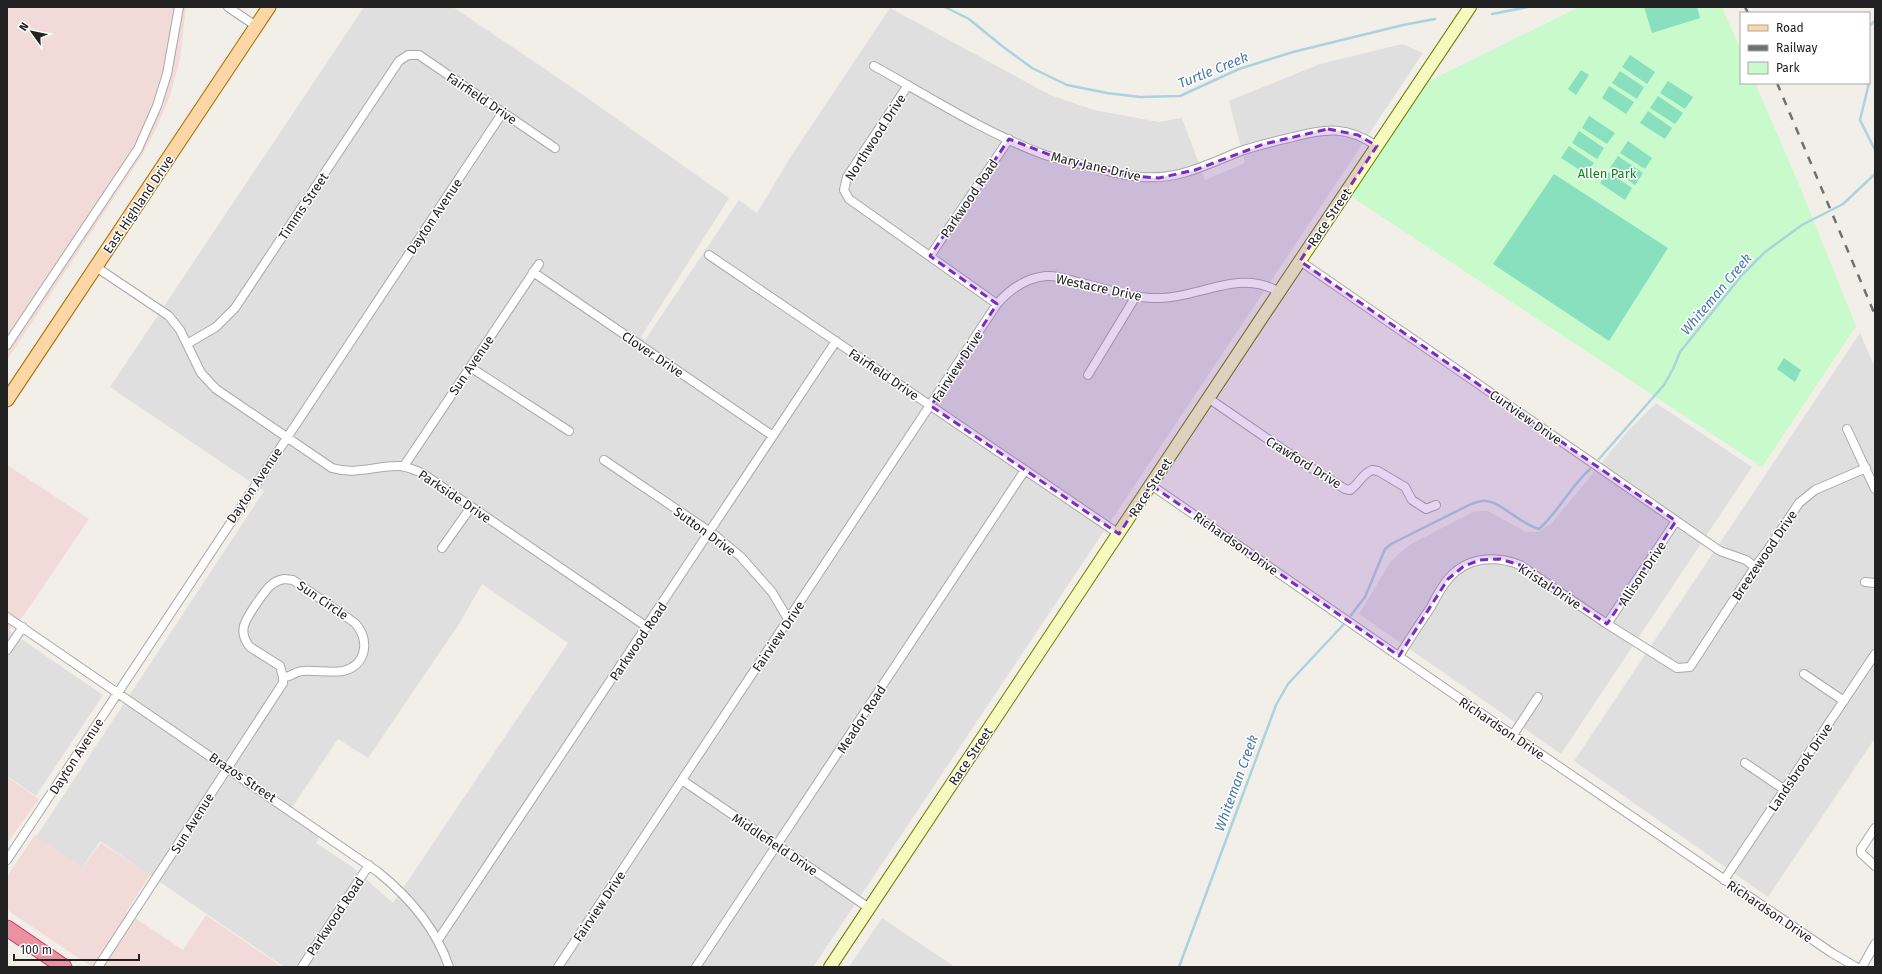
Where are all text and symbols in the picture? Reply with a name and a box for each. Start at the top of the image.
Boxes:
north arrow [12,12,52,52]
legend [1740,12,1870,84]
text: N [17,20,31,33]
text: Road [1776,21,1804,35]
text: Railway [1776,41,1817,55]
water label: Turtle Creek [1176,49,1251,92]
text: Park [1776,61,1800,75]
street label: Fairfield Drive [444,69,520,127]
street label: Northwood Drive [842,91,909,183]
street label: Mary Jane Drive [1050,149,1142,184]
street label: East Highland Drive [100,152,177,256]
street label: Parkwood Road [938,156,1001,240]
park label: Allen Park [1578,166,1637,181]
street label: Timms Street [276,170,331,243]
street label: Dayton Avenue [404,176,465,257]
street label: Race Street [1305,185,1354,249]
water label: Whiteman Creek [1677,250,1756,339]
street label: Westacre Drive [1055,271,1143,304]
street label: Clover Drive [619,328,686,380]
street label: Fairview Drive [929,328,986,405]
street label: Sun Avenue [446,333,497,398]
street label: Fairfield Drive [846,345,922,403]
street label: Curtview Drive [1487,387,1565,448]
street label: Crawford Drive [1263,433,1344,492]
street label: Dayton Avenue [224,445,285,526]
street label: Race Street [1126,455,1175,519]
street label: Parkside Drive [416,467,494,526]
street label: Sutton Drive [671,504,739,559]
street label: Breezewood Drive [1729,507,1800,603]
street label: Richardson Drive [1190,509,1281,578]
street label: Allison Drive [1616,538,1669,608]
street label: Kristal Drive [1516,561,1584,612]
street label: Sun Circle [294,578,351,623]
street label: Fairview Drive [749,598,807,674]
street label: Parkwood Road [607,599,670,683]
street label: Meador Road [834,682,889,756]
street label: Richardson Drive [1456,694,1547,763]
street label: Dayton Avenue [46,715,107,797]
street label: Landsbrook Drive [1765,720,1835,814]
street label: Race Street [946,724,995,788]
water label: Whiteman Creek [1211,732,1262,834]
street label: Brazos Street [206,750,279,805]
street label: Sun Avenue [168,790,217,856]
street label: Middlefield Drive [729,810,820,879]
street label: Fairview Drive [570,868,628,944]
street label: Parkwood Road [304,874,367,958]
street label: Richardson Drive [1724,877,1815,946]
scale bar [14,936,139,962]
text: 100 m [20,943,52,957]

